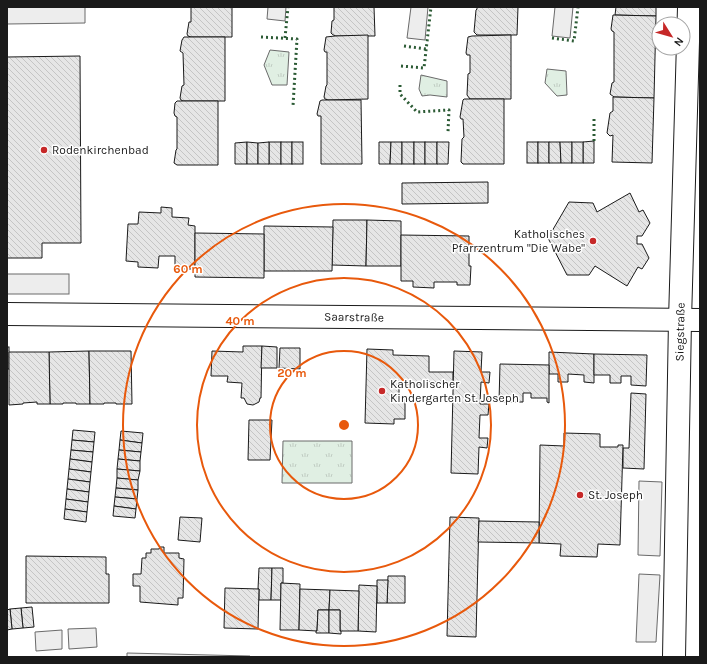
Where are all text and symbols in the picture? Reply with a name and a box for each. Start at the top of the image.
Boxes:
north arrow [651,16,691,56]
text: N [671,35,686,49]
place label: Rodenkirchenbad [52,143,149,157]
marker: Rodenkirchenbad [39,145,49,155]
place label: Katholisches Pfarrzentrum "Die Wabe" [452,227,585,255]
marker: Katholisches Pfarrzentrum "Die Wabe" [588,236,598,246]
text: 60 m [173,262,203,276]
street label: Siegstraße [672,302,688,362]
street label: Saarstraße [324,309,384,325]
text: 40 m [225,314,255,328]
text: 20 m [277,366,307,380]
place label: Katholischer Kindergarten St. Joseph [390,377,519,405]
marker: Katholischer Kindergarten St. Joseph [377,386,387,396]
centre of rings [337,418,351,432]
place label: St. Joseph [588,488,643,502]
marker: St. Joseph [575,490,585,500]

